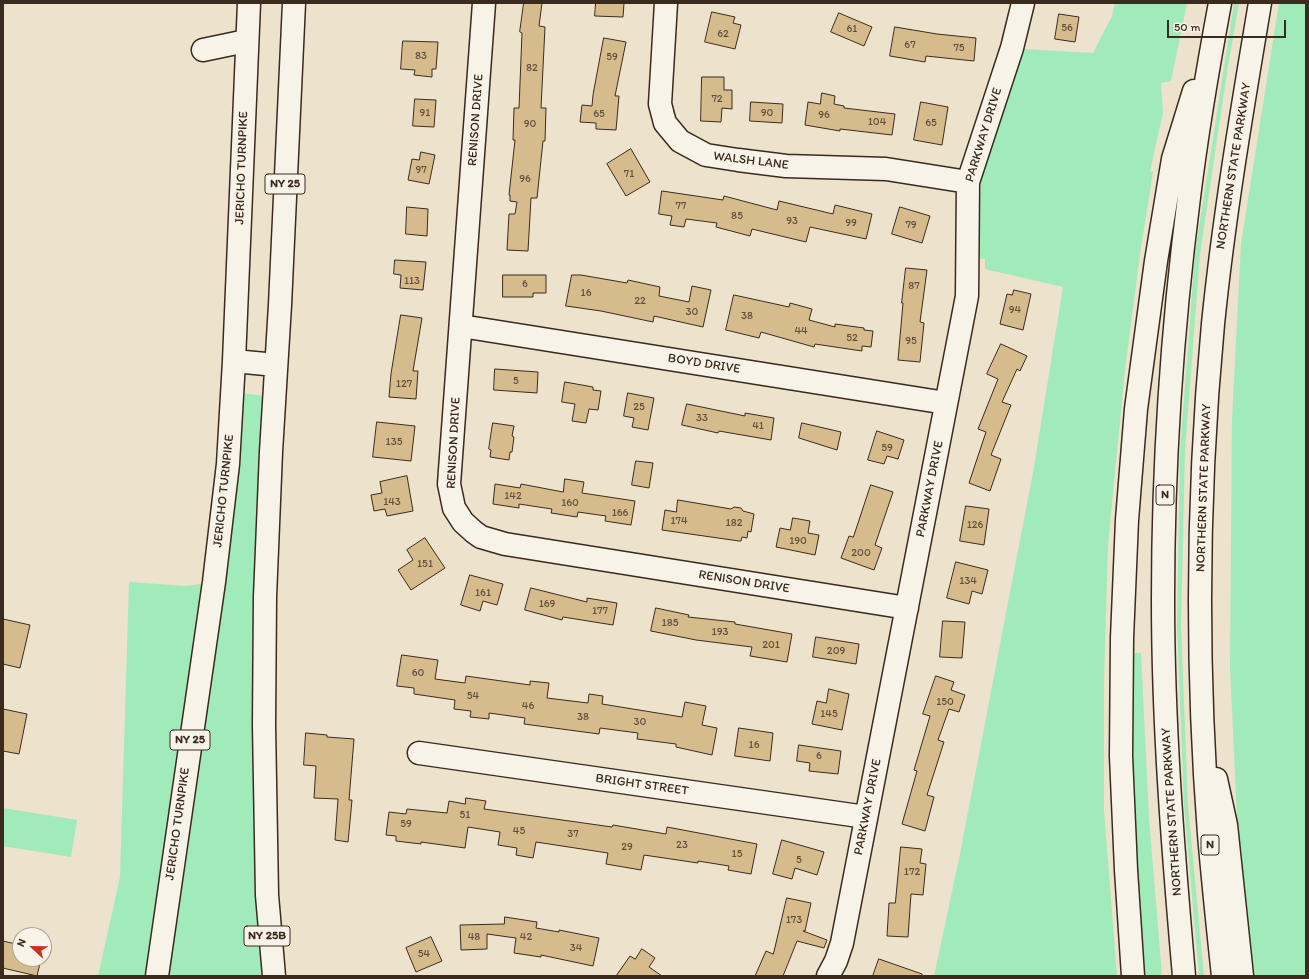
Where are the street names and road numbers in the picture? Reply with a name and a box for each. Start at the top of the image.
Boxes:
street label: RENISON DRIVE [465,74,487,166]
street label: NORTHERN STATE PARKWAY [1213,82,1255,250]
street label: PARKWAY DRIVE [962,86,1006,184]
street label: JERICHO TURNPIKE [232,111,252,225]
street label: WALSH LANE [712,149,790,173]
road number: NY 25 [265,174,305,194]
street label: BOYD DRIVE [667,351,741,377]
street label: RENISON DRIVE [444,397,464,489]
street label: NORTHERN STATE PARKWAY [1193,404,1215,572]
street label: JERICHO TURNPIKE [210,434,238,548]
street label: PARKWAY DRIVE [913,439,947,539]
road number: N [1156,485,1174,505]
street label: RENISON DRIVE [697,567,791,597]
street label: NORTHERN STATE PARKWAY [1158,727,1186,897]
road number: NY 25 [170,730,210,750]
street label: PARKWAY DRIVE [851,757,885,857]
street label: JERICHO TURNPIKE [162,767,194,881]
street label: BRIGHT STREET [594,771,690,799]
road number: N [1201,835,1219,855]
road number: NY 25B [244,926,290,946]

